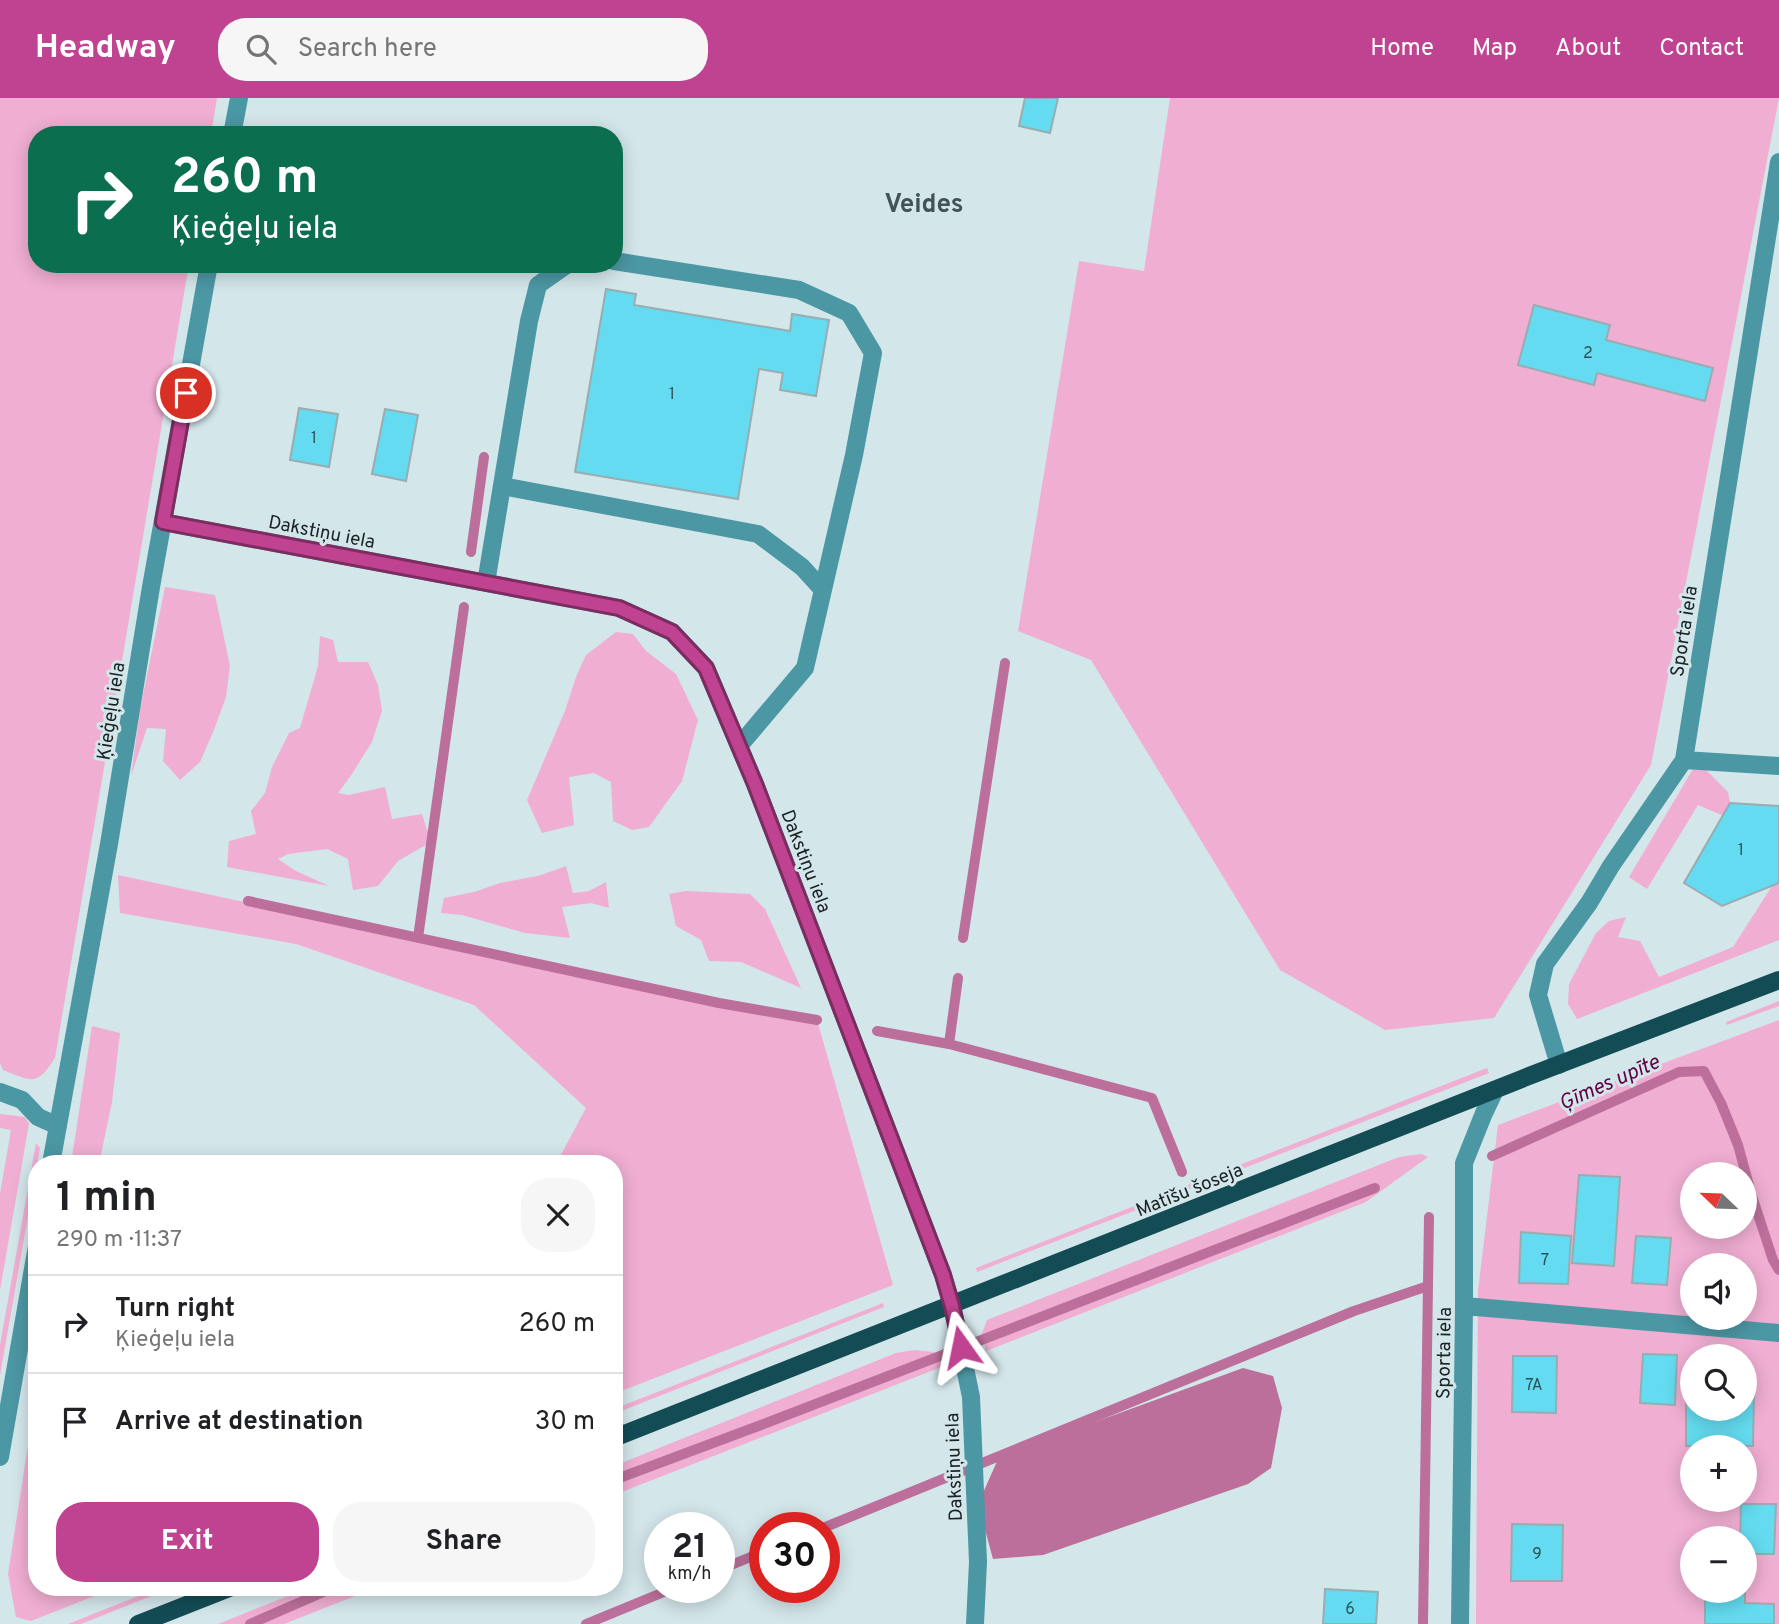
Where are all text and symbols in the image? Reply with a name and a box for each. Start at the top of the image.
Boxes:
search box [218,18,708,81]
text: Headway [35,28,176,70]
icon: search [242,30,280,68]
text: Search here [298,33,437,66]
text: Home [1370,34,1434,64]
text: Map [1472,34,1517,64]
text: About [1555,34,1621,64]
text: Contact [1659,34,1744,64]
text: 260 m [171,149,318,211]
icon: right [56,154,147,245]
district label: Veides [884,189,964,222]
text: Ķieģeļu iela [171,210,338,250]
house number: 2 [1583,344,1593,364]
pin [156,363,216,423]
icon: arrive [167,374,205,412]
house number: 1 [669,385,675,405]
house number: 1 [311,429,317,449]
street label: Dakstiņu iela [266,511,377,555]
street label: Sporta iela [1666,584,1704,679]
street label: Ķieģeļu iela [92,661,132,762]
street label: Dakstiņu iela [774,807,836,917]
house number: 1 [1738,841,1744,861]
water label: Ģīmes upīte [1555,1049,1665,1118]
street label: Matīšu šoseja [1133,1158,1247,1223]
north arrow [1680,1162,1757,1239]
map controls [1680,1162,1757,1603]
text: 1 min [56,1173,157,1226]
button: close [521,1178,595,1252]
text: 290 m · 11:37 [56,1226,182,1255]
house number: 7 [1541,1251,1549,1271]
button: sound [1680,1253,1757,1330]
text: Turn right [115,1293,235,1326]
icon: right [56,1305,94,1343]
street label: Sporta iela [1432,1307,1458,1399]
text: 260 m [519,1308,595,1341]
position arrow [924,1310,998,1384]
text: Ķieģeļu iela [115,1326,235,1355]
button: search [1680,1344,1757,1421]
house number: 7A [1525,1376,1543,1396]
icon: arrive [56,1403,94,1441]
text: Arrive at destination [115,1406,363,1439]
text: 30 m [535,1406,595,1439]
street label: Dakstiņu iela [941,1412,969,1522]
button: + [1680,1435,1757,1512]
button: Exit [56,1502,319,1582]
button: Share [333,1502,595,1582]
speed limit sign: 30 [749,1512,840,1603]
text: 21 [672,1526,707,1570]
button: − [1680,1526,1757,1603]
house number: 9 [1532,1545,1542,1565]
text: km/h [668,1563,711,1586]
house number: 6 [1345,1600,1355,1620]

